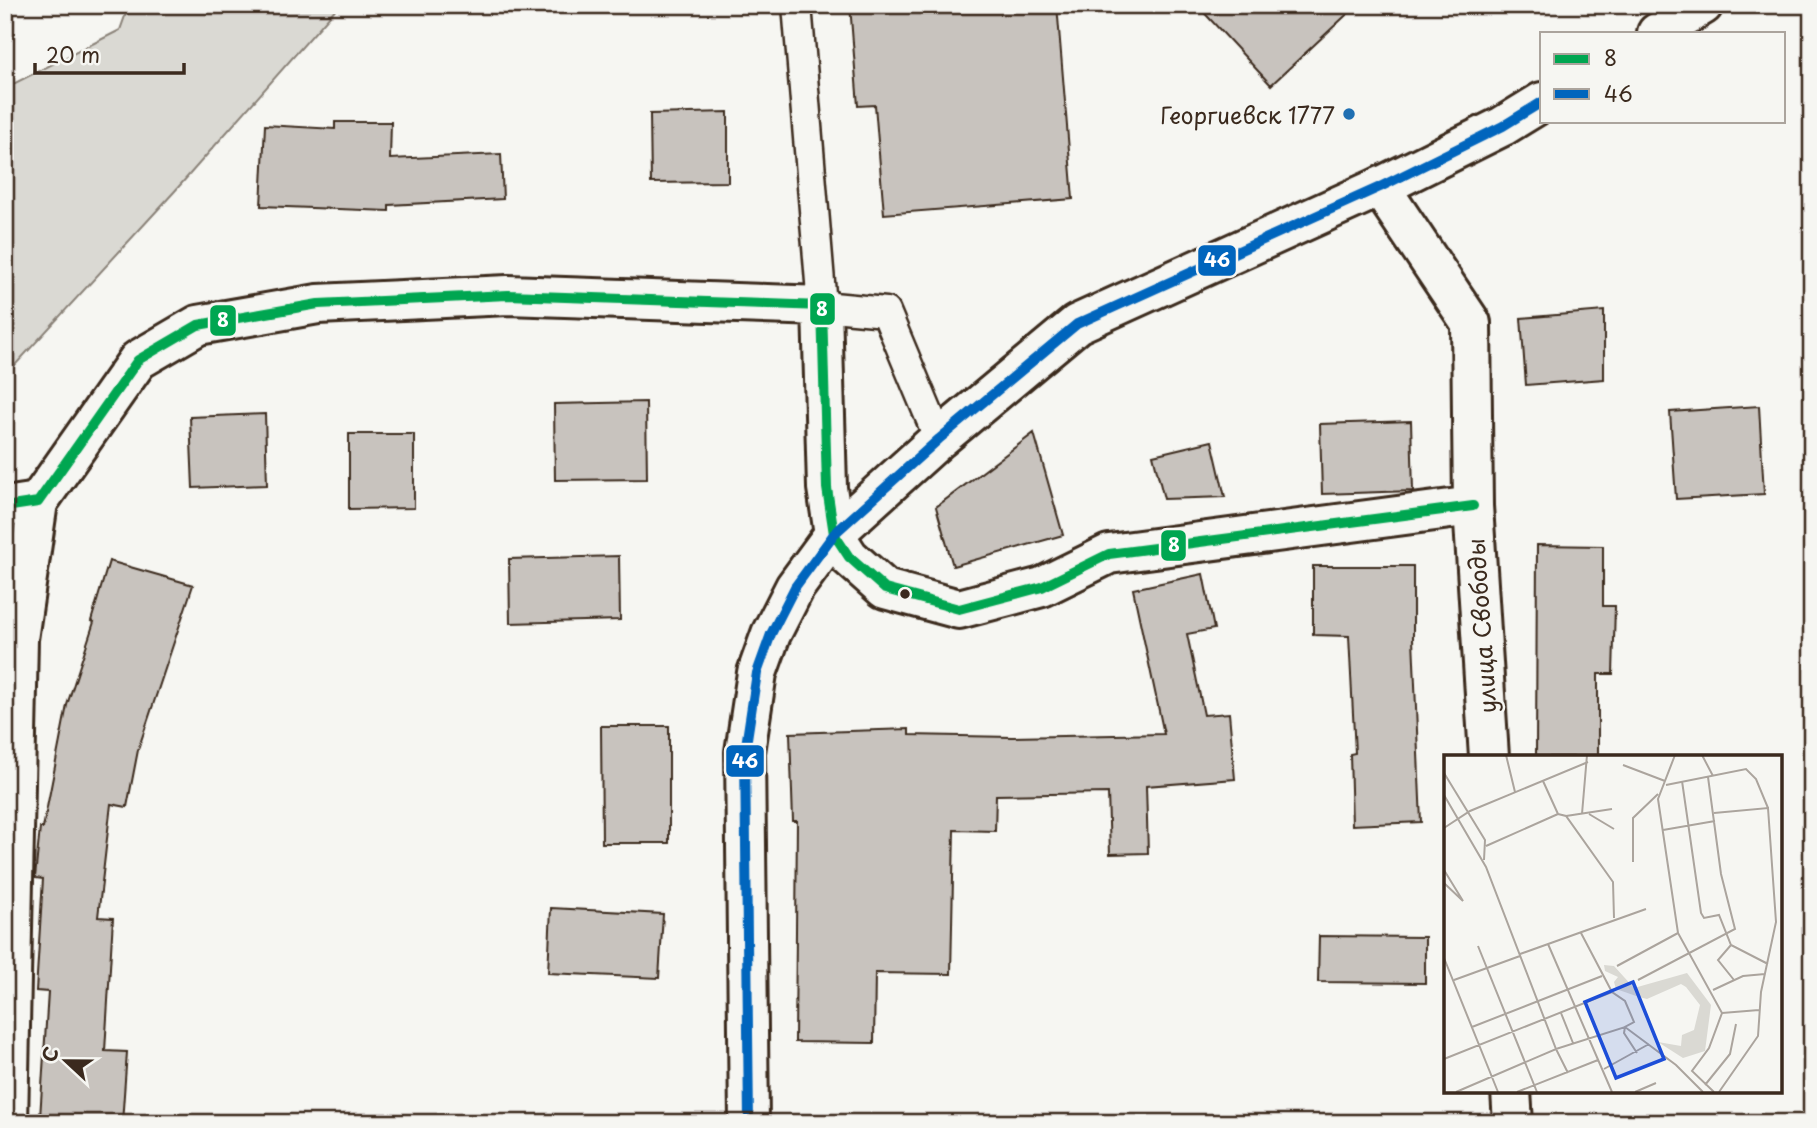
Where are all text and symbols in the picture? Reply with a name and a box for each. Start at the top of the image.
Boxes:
scale bar [35,32,184,76]
legend [1540,32,1786,122]
text: 20 m [46,38,100,70]
text: 8 [1604,41,1617,73]
text: 46 [1604,77,1633,109]
place label: Георгиевск 1777 [1160,97,1335,132]
marker: Георгиевск 1777 [1341,106,1357,122]
line badge: 46 [1197,244,1237,277]
text: 46 [1204,245,1230,273]
line badge: 8 [809,292,836,326]
text: 8 [816,294,828,322]
line badge: 8 [209,304,237,337]
text: 8 [217,305,229,333]
line badge: 8 [1160,529,1187,562]
text: 8 [1168,530,1180,558]
street label: улица Свободы [1457,537,1505,715]
unlabelled marker [898,587,912,601]
line badge: 46 [725,744,765,778]
text: 46 [732,746,758,774]
inset map [1444,755,1782,1093]
north arrow [32,1026,102,1096]
text: С [34,1042,65,1066]

